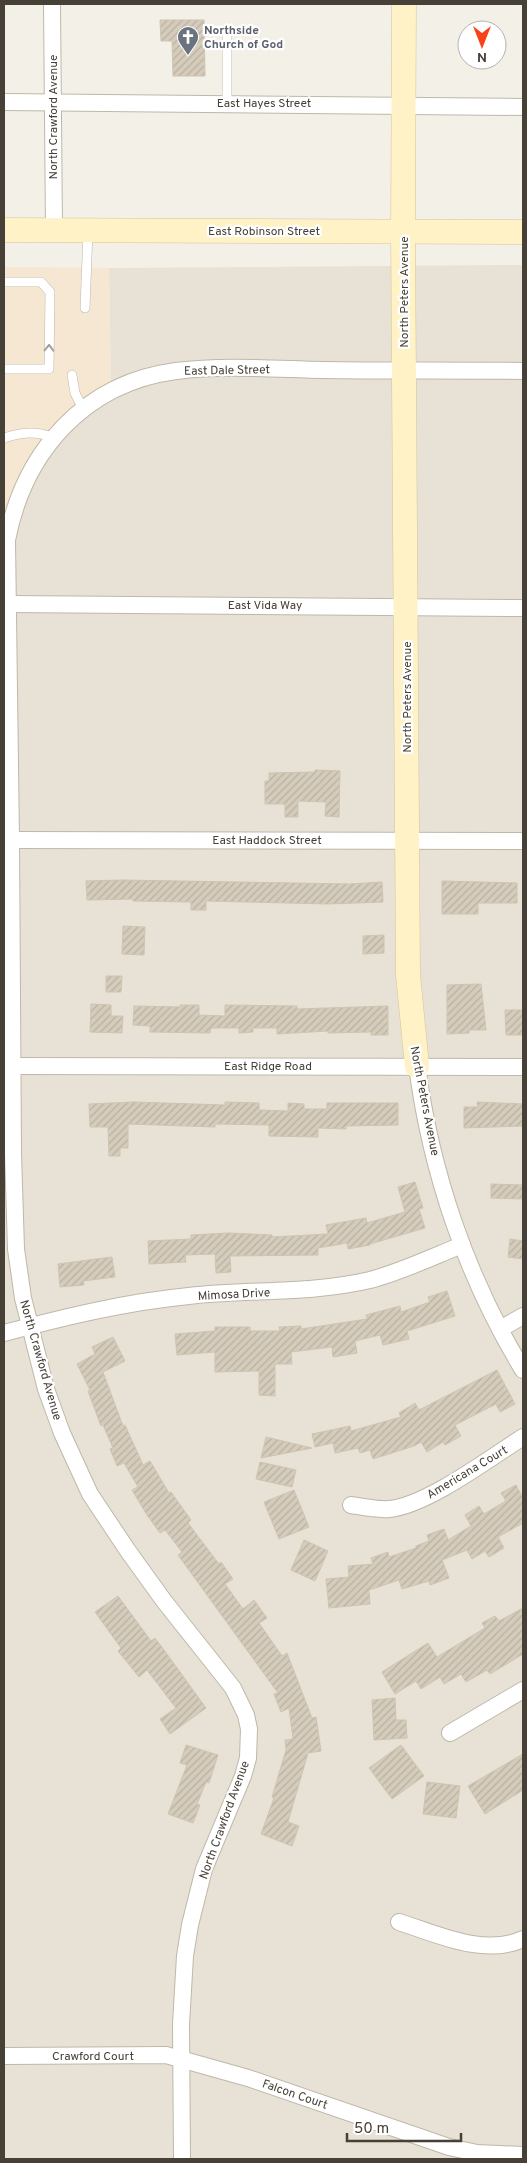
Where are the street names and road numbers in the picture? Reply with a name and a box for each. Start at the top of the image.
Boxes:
street label: North Crawford Avenue [46,55,62,179]
street label: East Hayes Street [217,96,311,112]
street label: East Robinson Street [208,224,320,240]
street label: North Peters Avenue [397,236,413,348]
street label: East Dale Street [184,362,270,380]
street label: East Vida Way [228,598,302,614]
street label: North Peters Avenue [400,641,416,753]
street label: East Haddock Street [212,833,322,849]
street label: North Peters Avenue [406,1045,443,1157]
street label: East Ridge Road [224,1059,312,1075]
street label: Mimosa Drive [197,1285,271,1305]
street label: North Crawford Avenue [15,1298,65,1422]
street label: Americana Court [424,1442,511,1503]
street label: North Crawford Avenue [196,1759,254,1882]
street label: Crawford Court [52,2049,134,2065]
street label: Falcon Court [260,2076,330,2114]

